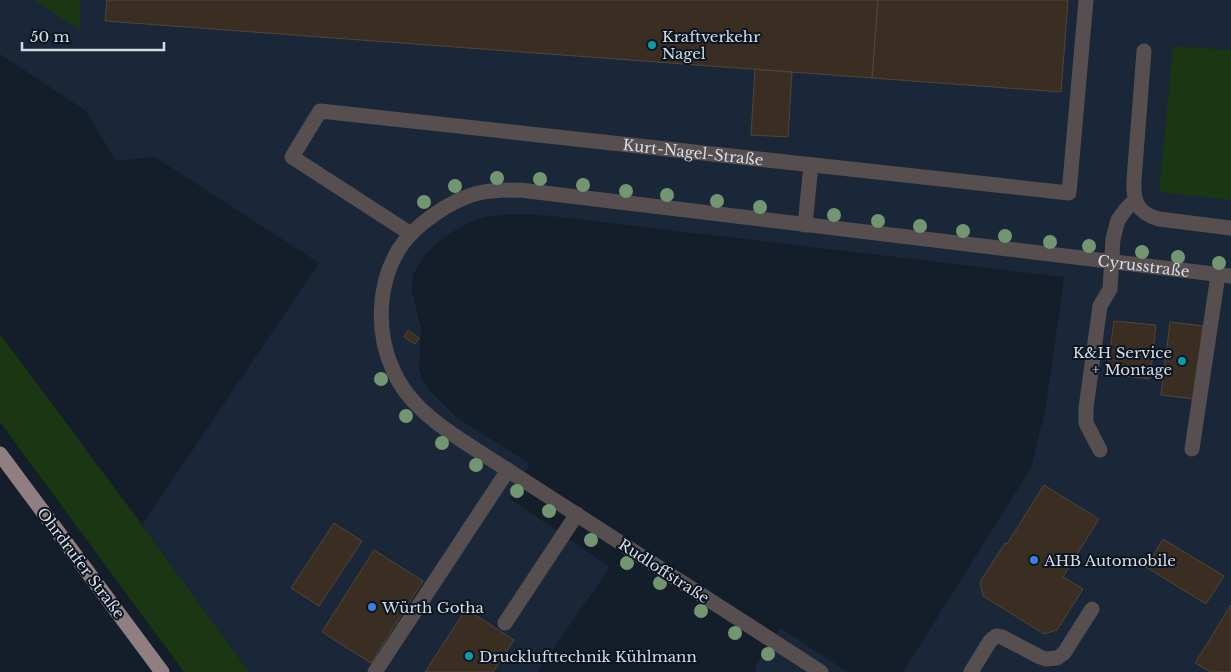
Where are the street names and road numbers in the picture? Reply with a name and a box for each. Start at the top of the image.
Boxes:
street label: Kurt-Nagel-Straße [622,135,765,169]
street label: Cyrusstraße [1097,250,1191,280]
street label: Ohrdrufer Straße [33,504,129,622]
street label: Rudloffstraße [615,535,713,607]

